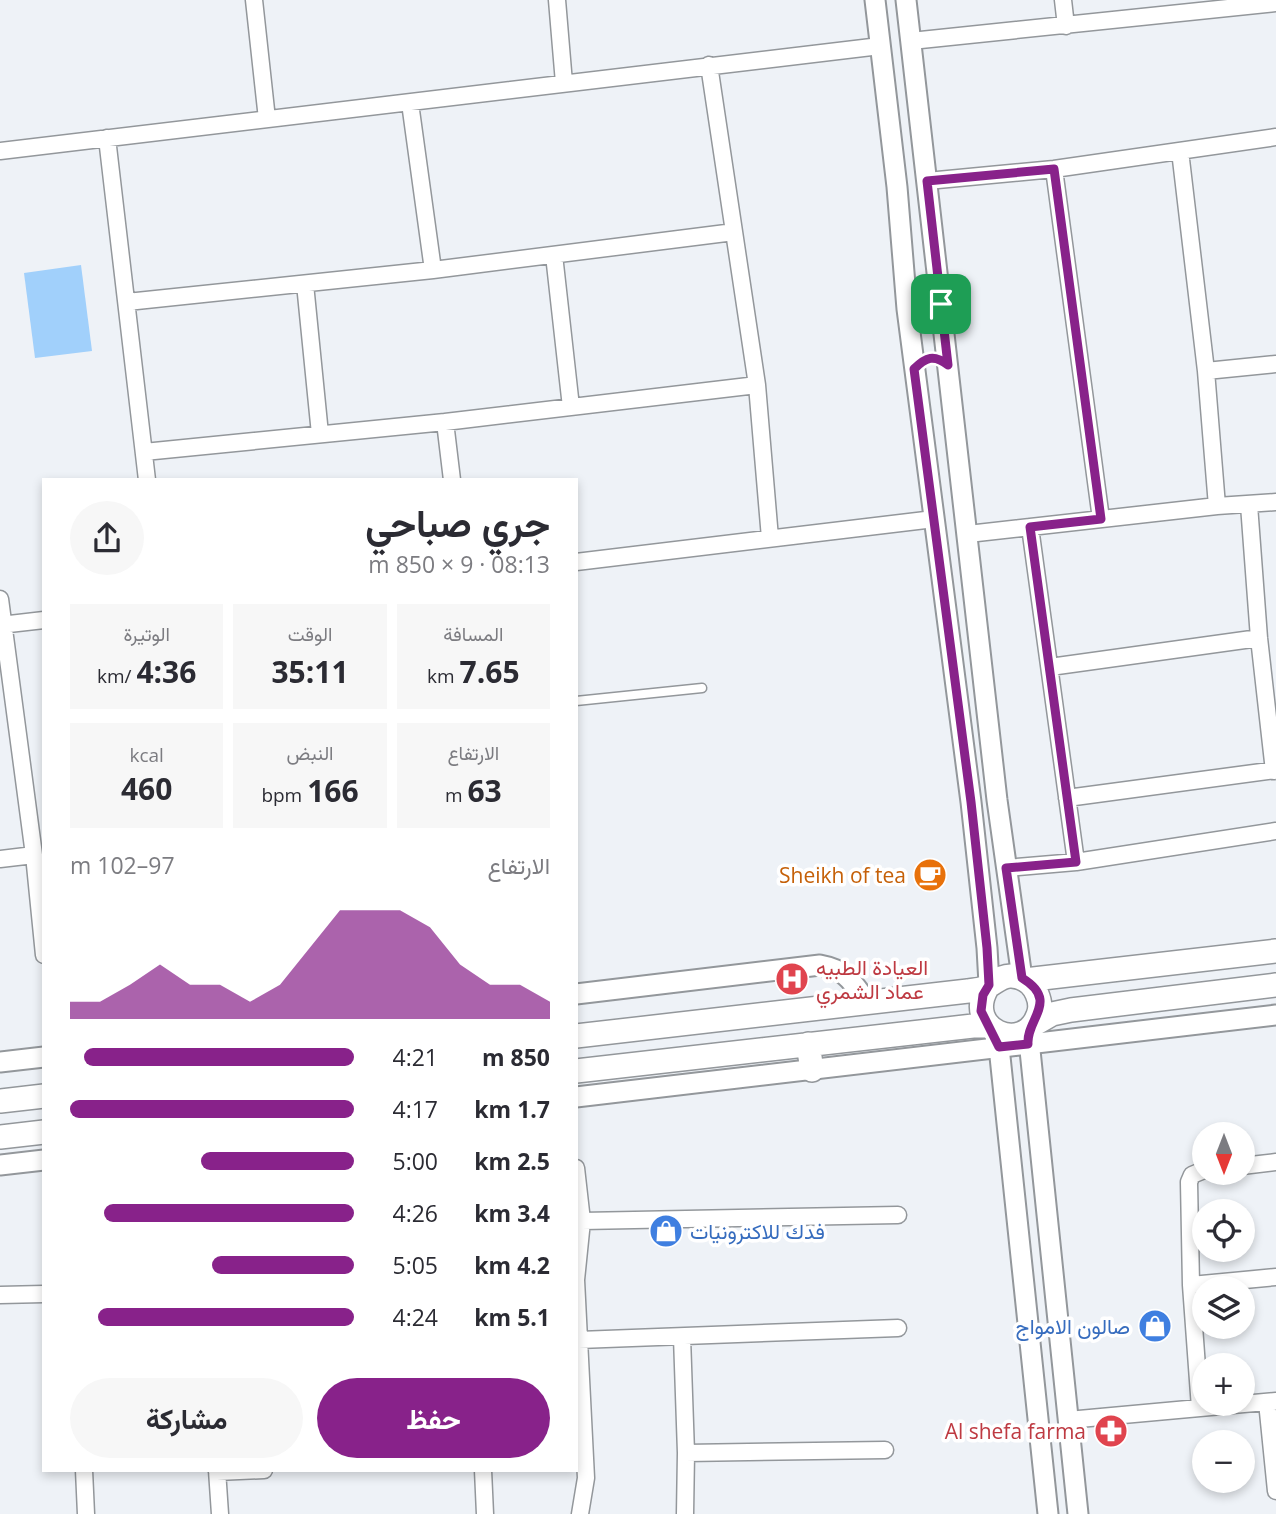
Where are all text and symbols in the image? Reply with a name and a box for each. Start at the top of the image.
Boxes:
pin [911,274,971,334]
icon: arrive [922,285,960,323]
text: جري صباحي [365,496,550,548]
button: share [70,501,144,575]
text: 08:13 · 9 × 850 m [368,548,550,580]
text: الوتيرة [123,621,170,647]
text: الوقت [288,621,332,647]
text: المسافة [443,621,504,647]
text: 4:36 [136,651,196,692]
text: 35:11 [271,651,349,692]
text: 7.65 [460,651,520,692]
text: /km [97,663,136,689]
text: km [427,663,460,689]
text: النبض [287,740,334,766]
text: الارتفاع [448,740,499,766]
text: kcal [129,742,164,768]
text: 460 [121,768,172,809]
text: 166 [307,770,359,811]
text: 63 [467,770,502,811]
text: bpm [261,782,307,808]
text: m [445,782,467,808]
text: 97–102 m [70,849,175,881]
text: الارتفاع [488,849,550,881]
cafe icon: Sheikh of tea [911,856,949,894]
place label: Sheikh of tea [779,861,906,889]
place label: العيادة الطبيه عماد الشمري [816,953,928,1009]
hospital icon: العيادة الطبيه عماد الشمري [773,960,811,998]
text: 4:21 [393,1041,438,1073]
text: 850 m [482,1041,550,1073]
text: 4:17 [393,1093,438,1125]
text: 1.7 km [474,1093,550,1125]
north arrow [1192,1122,1255,1185]
map controls [1192,1122,1255,1493]
text: 5:00 [393,1145,438,1177]
text: 2.5 km [474,1145,550,1177]
text: 4:26 [393,1197,438,1229]
text: 3.4 km [474,1197,550,1229]
button: locate [1192,1199,1255,1262]
shop icon: فدك للاكترونيات [647,1212,685,1250]
place label: فدك للاكترونيات [690,1217,825,1245]
text: 5:05 [393,1249,438,1281]
text: 4.2 km [474,1249,550,1281]
button: layers [1192,1276,1255,1339]
text: 4:24 [393,1301,438,1333]
text: 5.1 km [474,1301,550,1333]
shop icon: صالون الامواج [1136,1307,1174,1345]
place label: صالون الامواج [1016,1312,1130,1341]
button: + [1192,1353,1255,1416]
button: مشاركة [70,1378,303,1458]
button: حفظ [317,1378,550,1458]
pharmacy icon: Al shefa farma [1092,1412,1130,1450]
place label: Al shefa farma [945,1417,1086,1445]
button: − [1192,1430,1255,1493]

